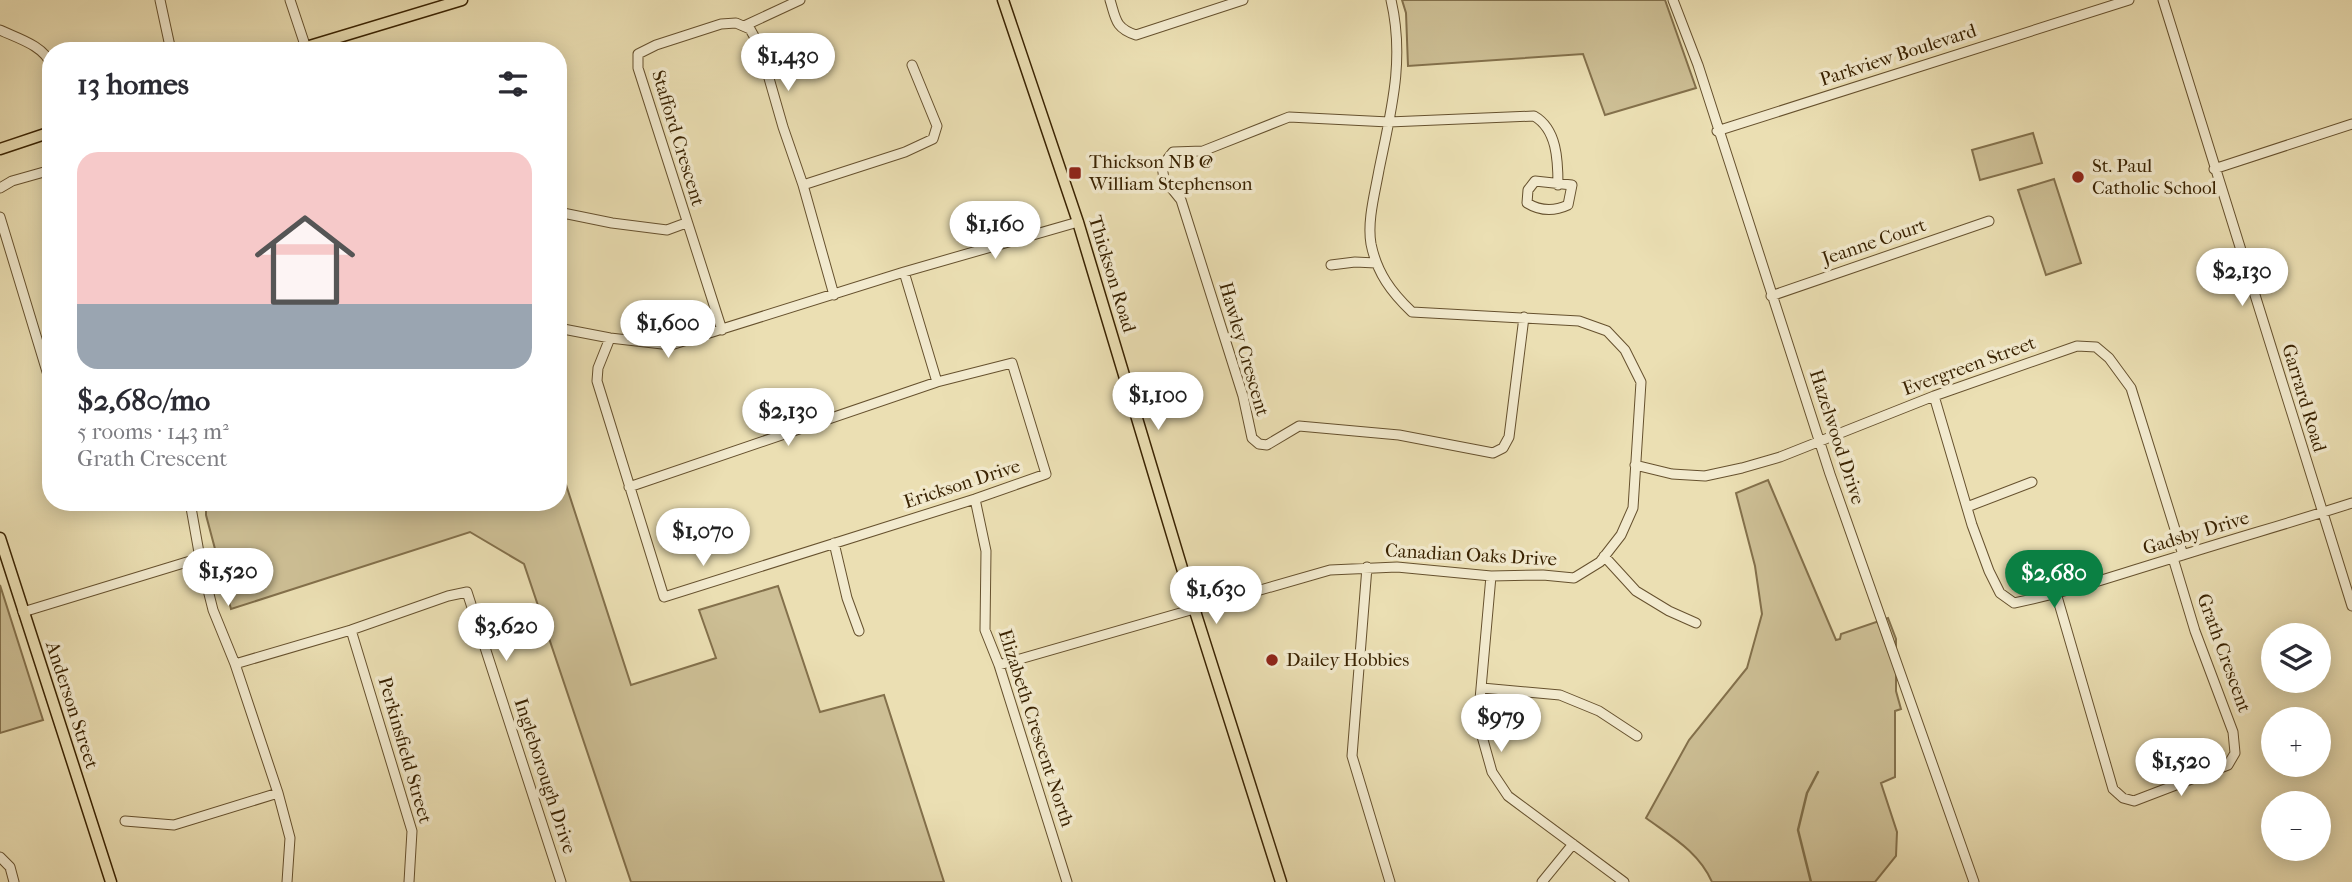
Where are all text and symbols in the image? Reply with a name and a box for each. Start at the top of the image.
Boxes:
street label: Parkview Boulevard [1817,19,1980,91]
pin: $1,430 [731,34,845,93]
text: $1,430 [757,42,819,69]
icon: filters [494,65,532,103]
text: 13 homes [77,67,189,102]
street label: Stafford Crescent [647,67,709,209]
place label: Thickson NB @ William Stephenson [1088,151,1253,195]
place label: St. Paul Catholic School [2092,155,2217,199]
marker: Thickson NB @ William Stephenson [1067,165,1083,181]
marker: St. Paul Catholic School [2070,169,2086,185]
icon: home [242,197,368,323]
pin: $1,160 [938,202,1052,261]
text: $1,160 [966,210,1024,237]
street label: Thickson Road [1084,213,1140,336]
street label: Jeanne Court [1817,214,1929,271]
pin: $2,130 [2185,248,2299,308]
text: $2,130 [2212,257,2272,284]
street label: Hawley Crescent [1214,279,1274,419]
pin: $1,600 [611,300,725,360]
text: $1,600 [636,309,700,336]
street label: Evergreen Street [1899,332,2039,400]
street label: Garrard Road [2277,341,2331,455]
street label: Hazelwood Drive [1805,367,1869,507]
pin: $1,100 [1101,372,1215,432]
text: $1,100 [1128,381,1188,408]
text: $2,680/mo [77,383,210,418]
pin: $2,130 [731,388,845,448]
text: $2,130 [758,397,818,424]
text: 5 rooms · 143 m² [77,418,229,445]
text: Grath Crescent [77,445,228,472]
street label: Erickson Drive [901,455,1023,513]
street label: Gadsby Drive [2140,506,2252,560]
pin: $1,070 [646,508,760,568]
text: $1,070 [672,517,734,544]
street label: Canadian Oaks Drive [1384,540,1558,570]
pin: $1,520 [171,548,285,608]
pin: $2,680 [1997,550,2111,610]
text: $1,520 [198,557,258,584]
text: $2,680 [2021,559,2087,586]
pin: $1,630 [1159,566,1273,626]
text: $1,630 [1186,575,1246,602]
street label: Grath Crescent [2192,591,2256,715]
pin: $3,620 [449,604,563,663]
text: $3,620 [474,612,538,639]
map controls [2261,623,2331,861]
button: layers [2261,623,2331,693]
street label: Elizabeth Crescent North [994,626,1078,830]
street label: Anderson Street [41,637,103,772]
place label: Dailey Hobbies [1286,649,1409,671]
marker: Dailey Hobbies [1264,652,1280,668]
street label: Perkinsfield Street [374,674,436,826]
pin: $979 [1460,694,1542,754]
street label: Ingleborough Drive [510,696,580,856]
text: $979 [1477,703,1525,730]
button: + [2261,707,2331,777]
pin: $1,520 [2124,738,2238,798]
text: $1,520 [2151,747,2211,774]
button: − [2261,791,2331,861]

